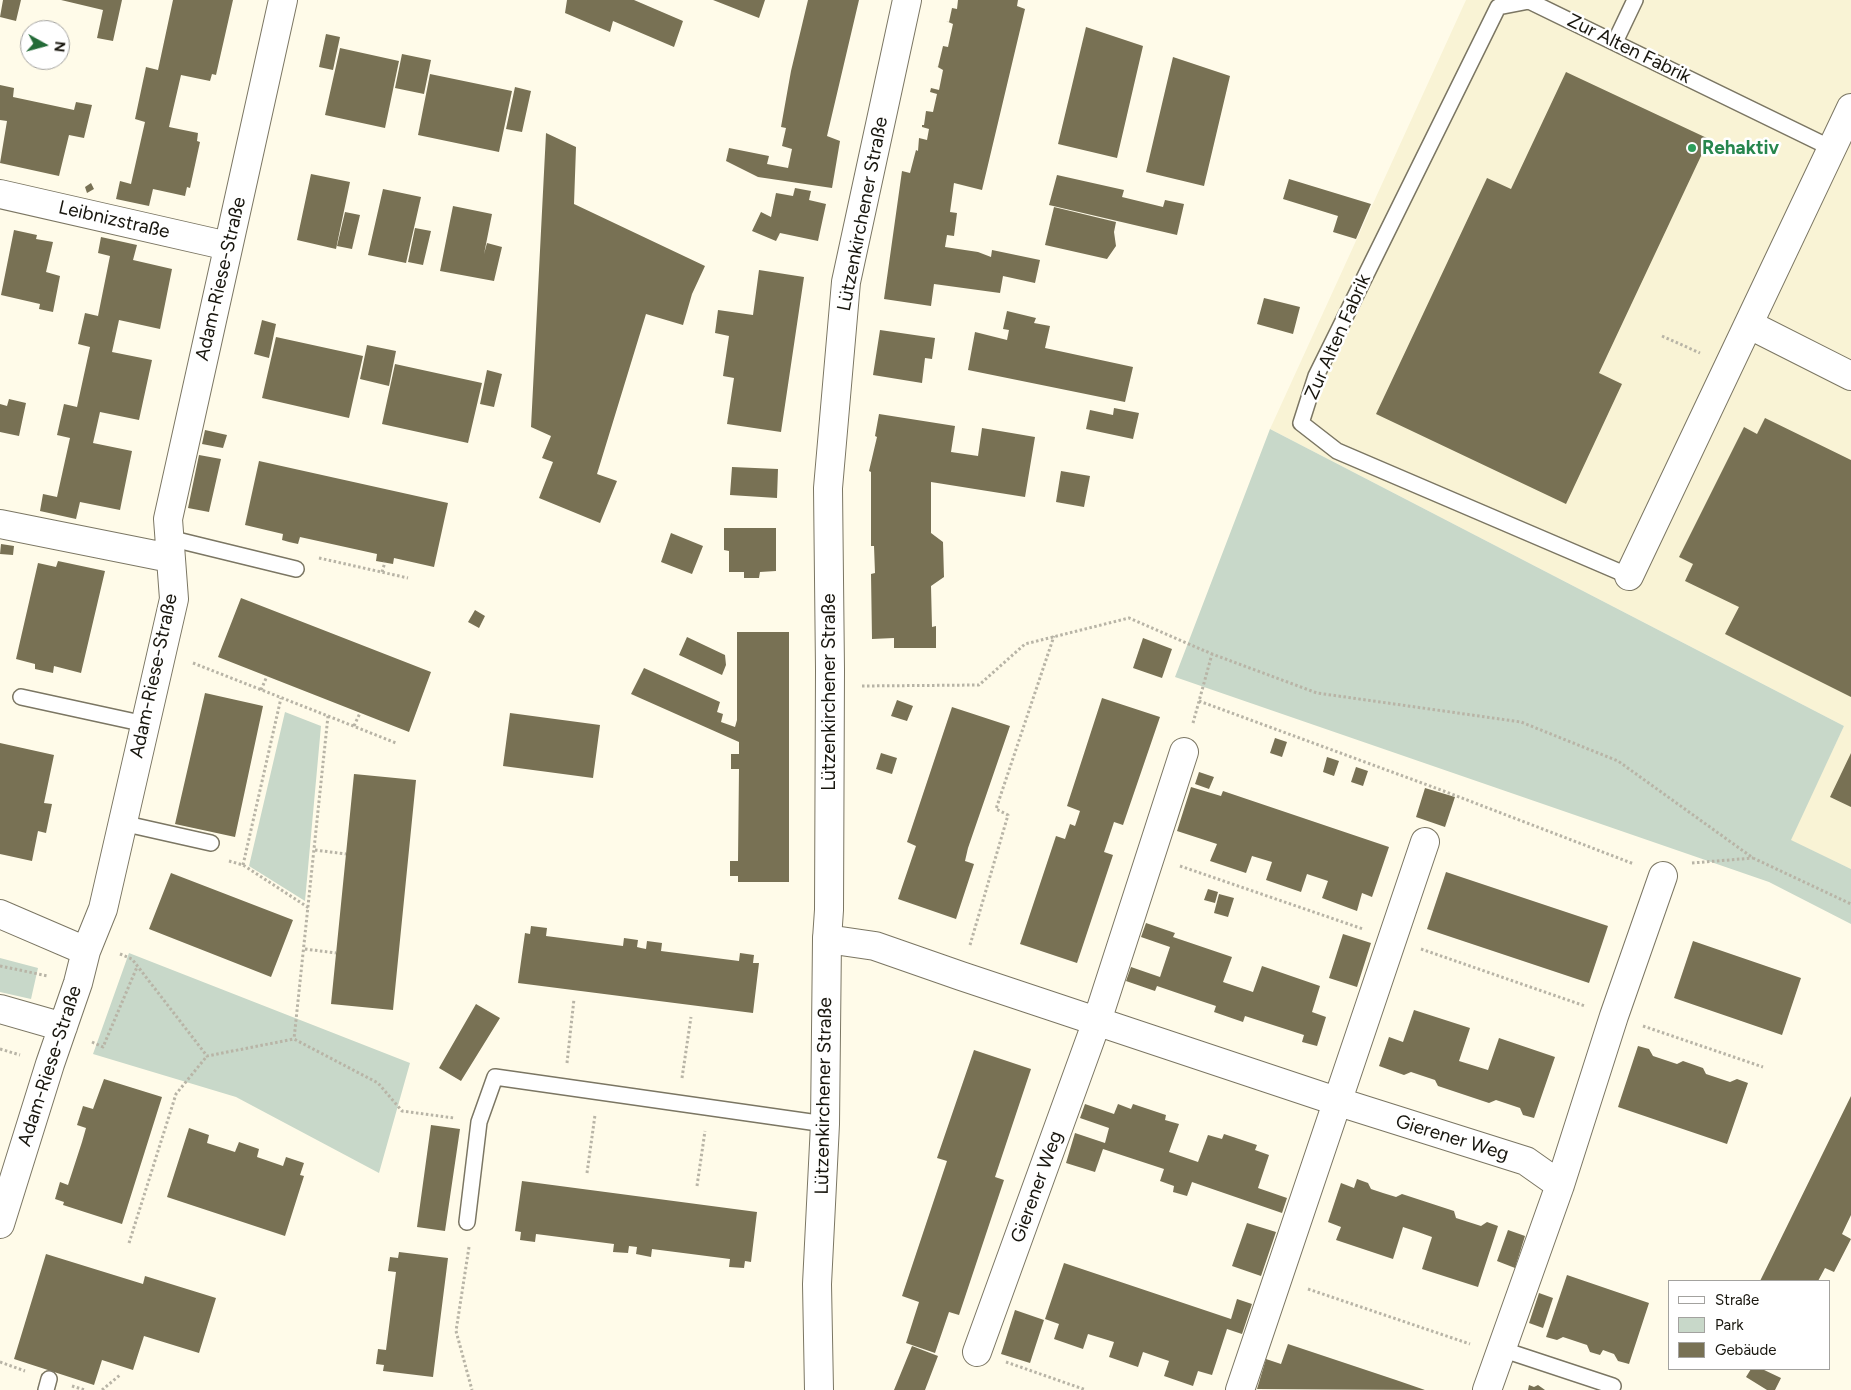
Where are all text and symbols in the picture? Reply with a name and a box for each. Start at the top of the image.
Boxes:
street label: Zur Alten Fabrik [1563,9,1695,89]
north arrow [20,20,70,70]
text: N [50,40,68,53]
street label: Lützenkirchener Straße [833,115,893,313]
place label: Rehaktiv [1702,137,1779,159]
marker: Rehaktiv [1686,142,1698,154]
street label: Adam-Riese-Straße [191,195,251,363]
street label: Leibnizstraße [56,196,172,244]
street label: Zur Alten Fabrik [1300,271,1376,403]
street label: Adam-Riese-Straße [125,592,183,760]
street label: Lützenkirchener Straße [818,593,840,791]
street label: Adam-Riese-Straße [13,983,87,1149]
street label: Lützenkirchener Straße [811,997,837,1195]
street label: Gierener Weg [1393,1110,1511,1166]
street label: Gierener Weg [1006,1128,1068,1246]
legend [1668,1280,1831,1370]
text: Straße [1715,1291,1759,1309]
text: Park [1715,1316,1744,1334]
text: Gebäude [1715,1341,1776,1359]

